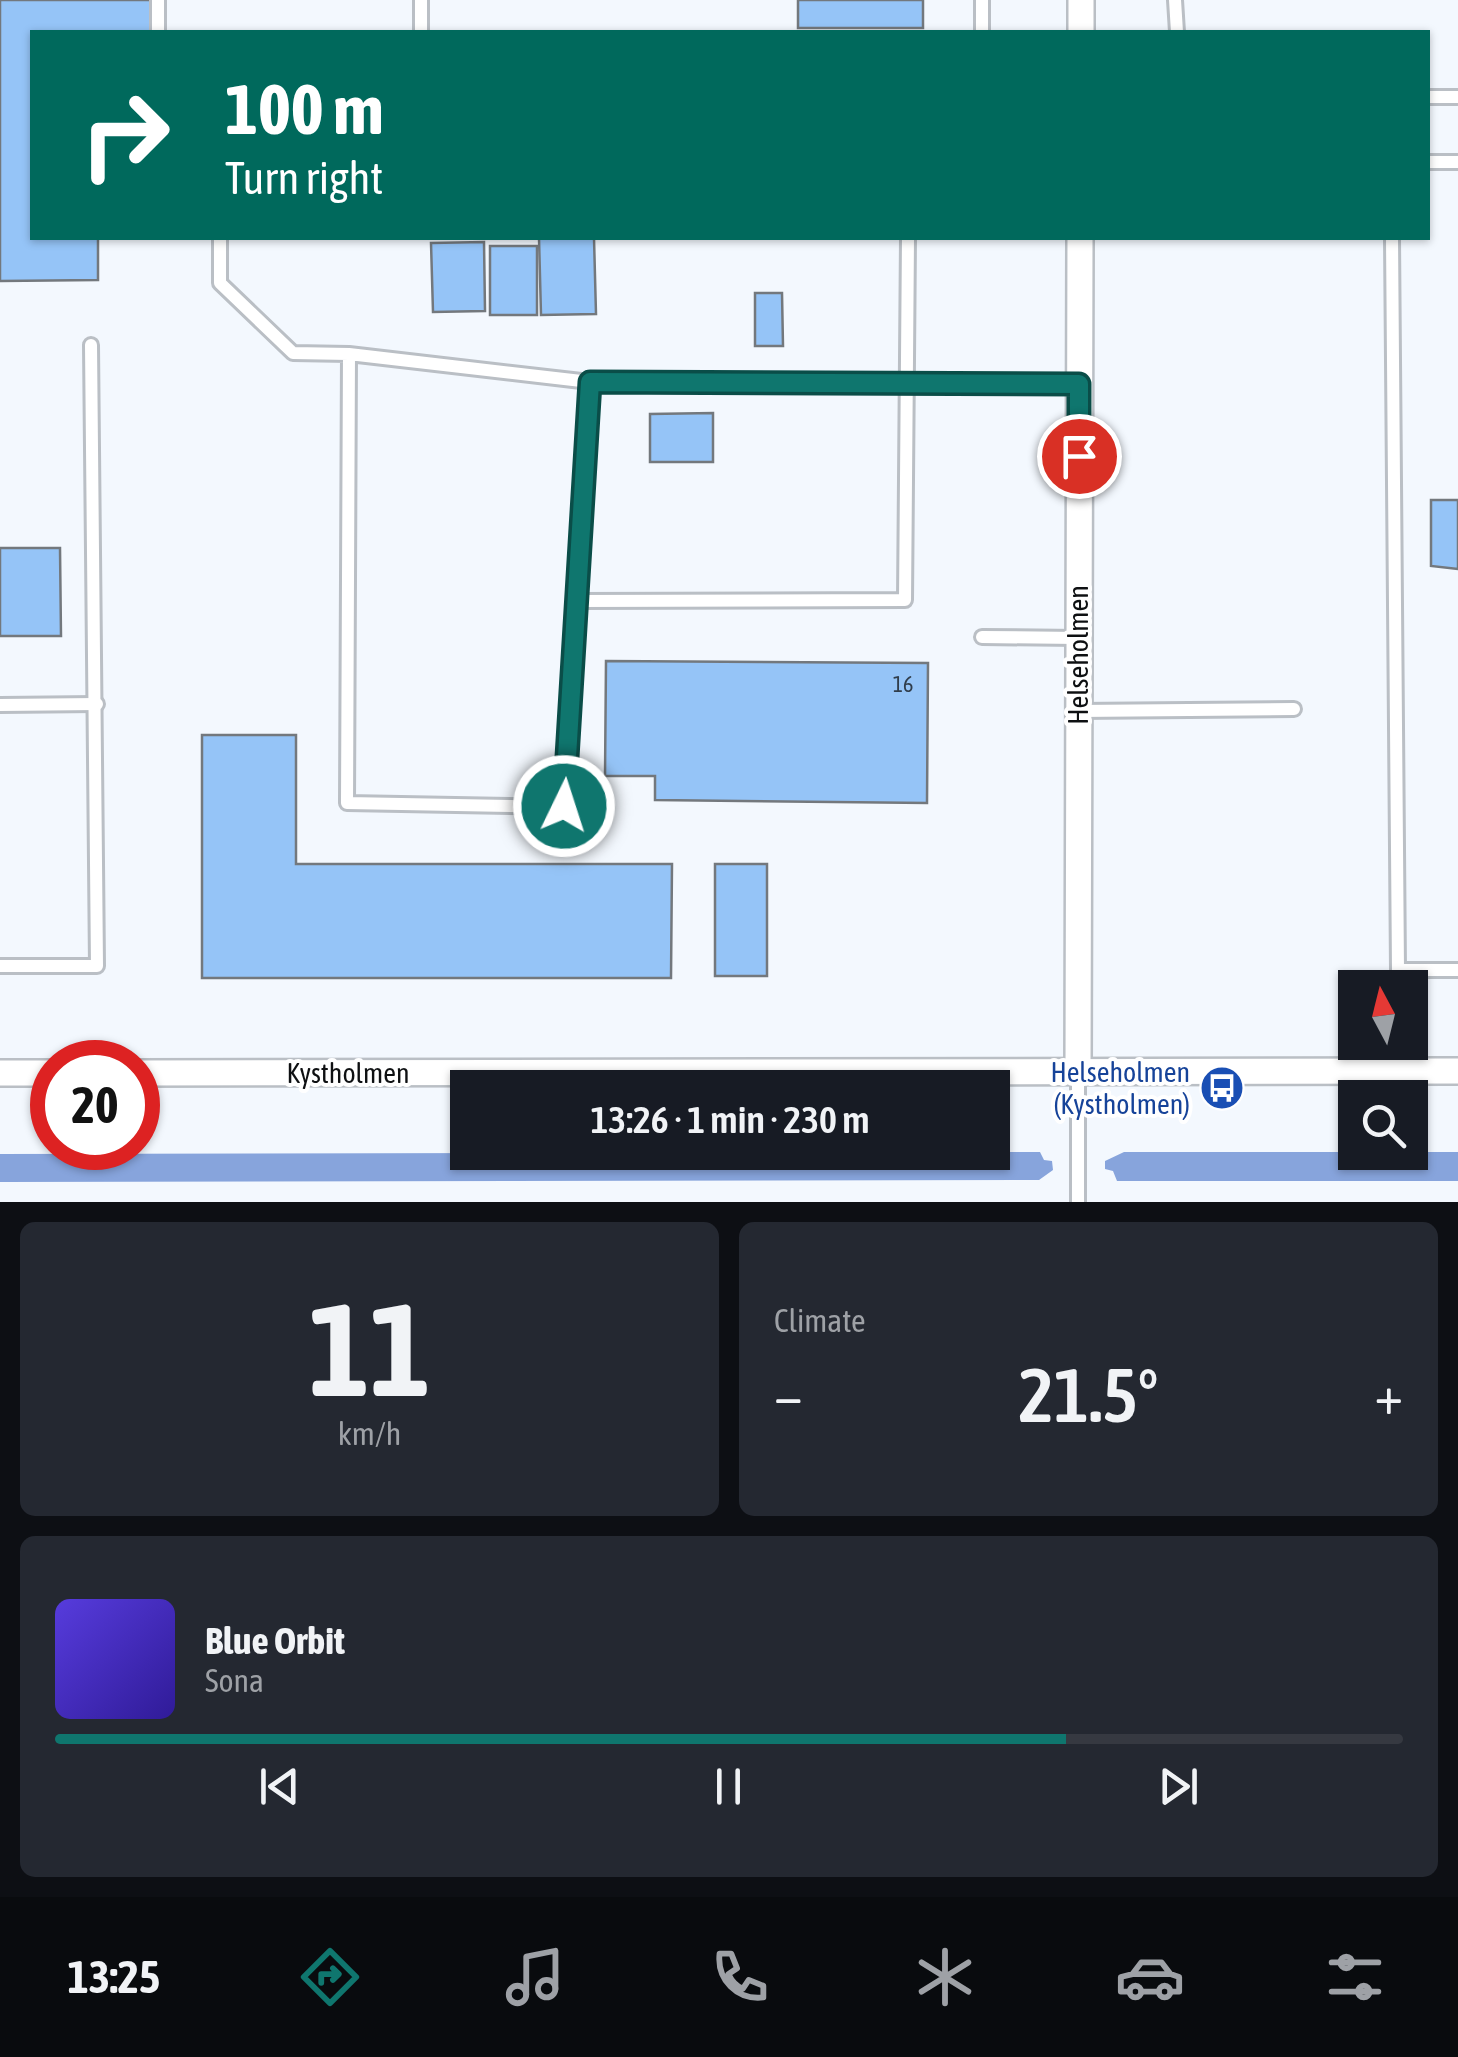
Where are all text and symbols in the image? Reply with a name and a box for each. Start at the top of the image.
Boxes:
text: 100 m [225,69,384,149]
icon: right [60,70,190,200]
text: Turn right [225,152,383,204]
pin [1037,414,1122,499]
icon: arrive [1052,429,1107,484]
street label: Helseholmen [1062,585,1094,725]
house number: 16 [893,671,913,697]
position arrow [512,754,616,858]
north arrow [1338,970,1428,1060]
map controls [1338,970,1428,1170]
speed limit sign: 20 [30,1040,160,1170]
place label: Helseholmen (Kystholmen) [1050,1056,1190,1120]
street label: Kystholmen [287,1057,409,1089]
bus stop icon: Helseholmen (Kystholmen) [1199,1065,1245,1111]
button: search [1338,1080,1428,1170]
text: 13:26 · 1 min · 230 m [590,1098,870,1141]
text: 11 [308,1275,431,1424]
text: Climate [774,1302,866,1339]
text: 21.5° [1019,1352,1158,1438]
text: − [774,1363,803,1426]
text: + [1374,1363,1403,1426]
text: km/h [338,1415,401,1452]
text: Blue Orbit [205,1619,345,1662]
text: Sona [205,1662,264,1699]
icon: previous [252,1759,307,1814]
icon: pause [701,1759,756,1814]
icon: next [1151,1759,1206,1814]
icon: directions [295,1942,365,2012]
icon: music [500,1942,570,2012]
icon: phone [705,1942,775,2012]
icon: climate [910,1942,980,2012]
icon: car [1115,1942,1185,2012]
icon: filters [1320,1942,1390,2012]
text: 13:25 [68,1951,160,2003]

